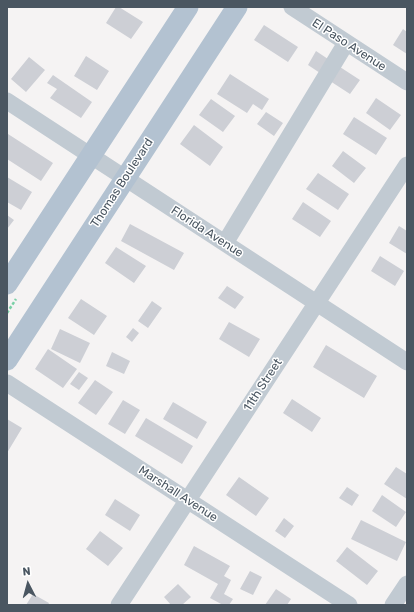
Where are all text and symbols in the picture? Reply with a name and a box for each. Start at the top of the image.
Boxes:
street label: El Paso Avenue [309,16,389,74]
street label: Thomas Boulevard [88,136,156,230]
street label: Florida Avenue [168,203,246,261]
street label: 11th Street [241,356,285,414]
street label: Marshall Avenue [136,463,220,525]
north arrow [8,564,48,604]
text: N [22,565,31,578]

